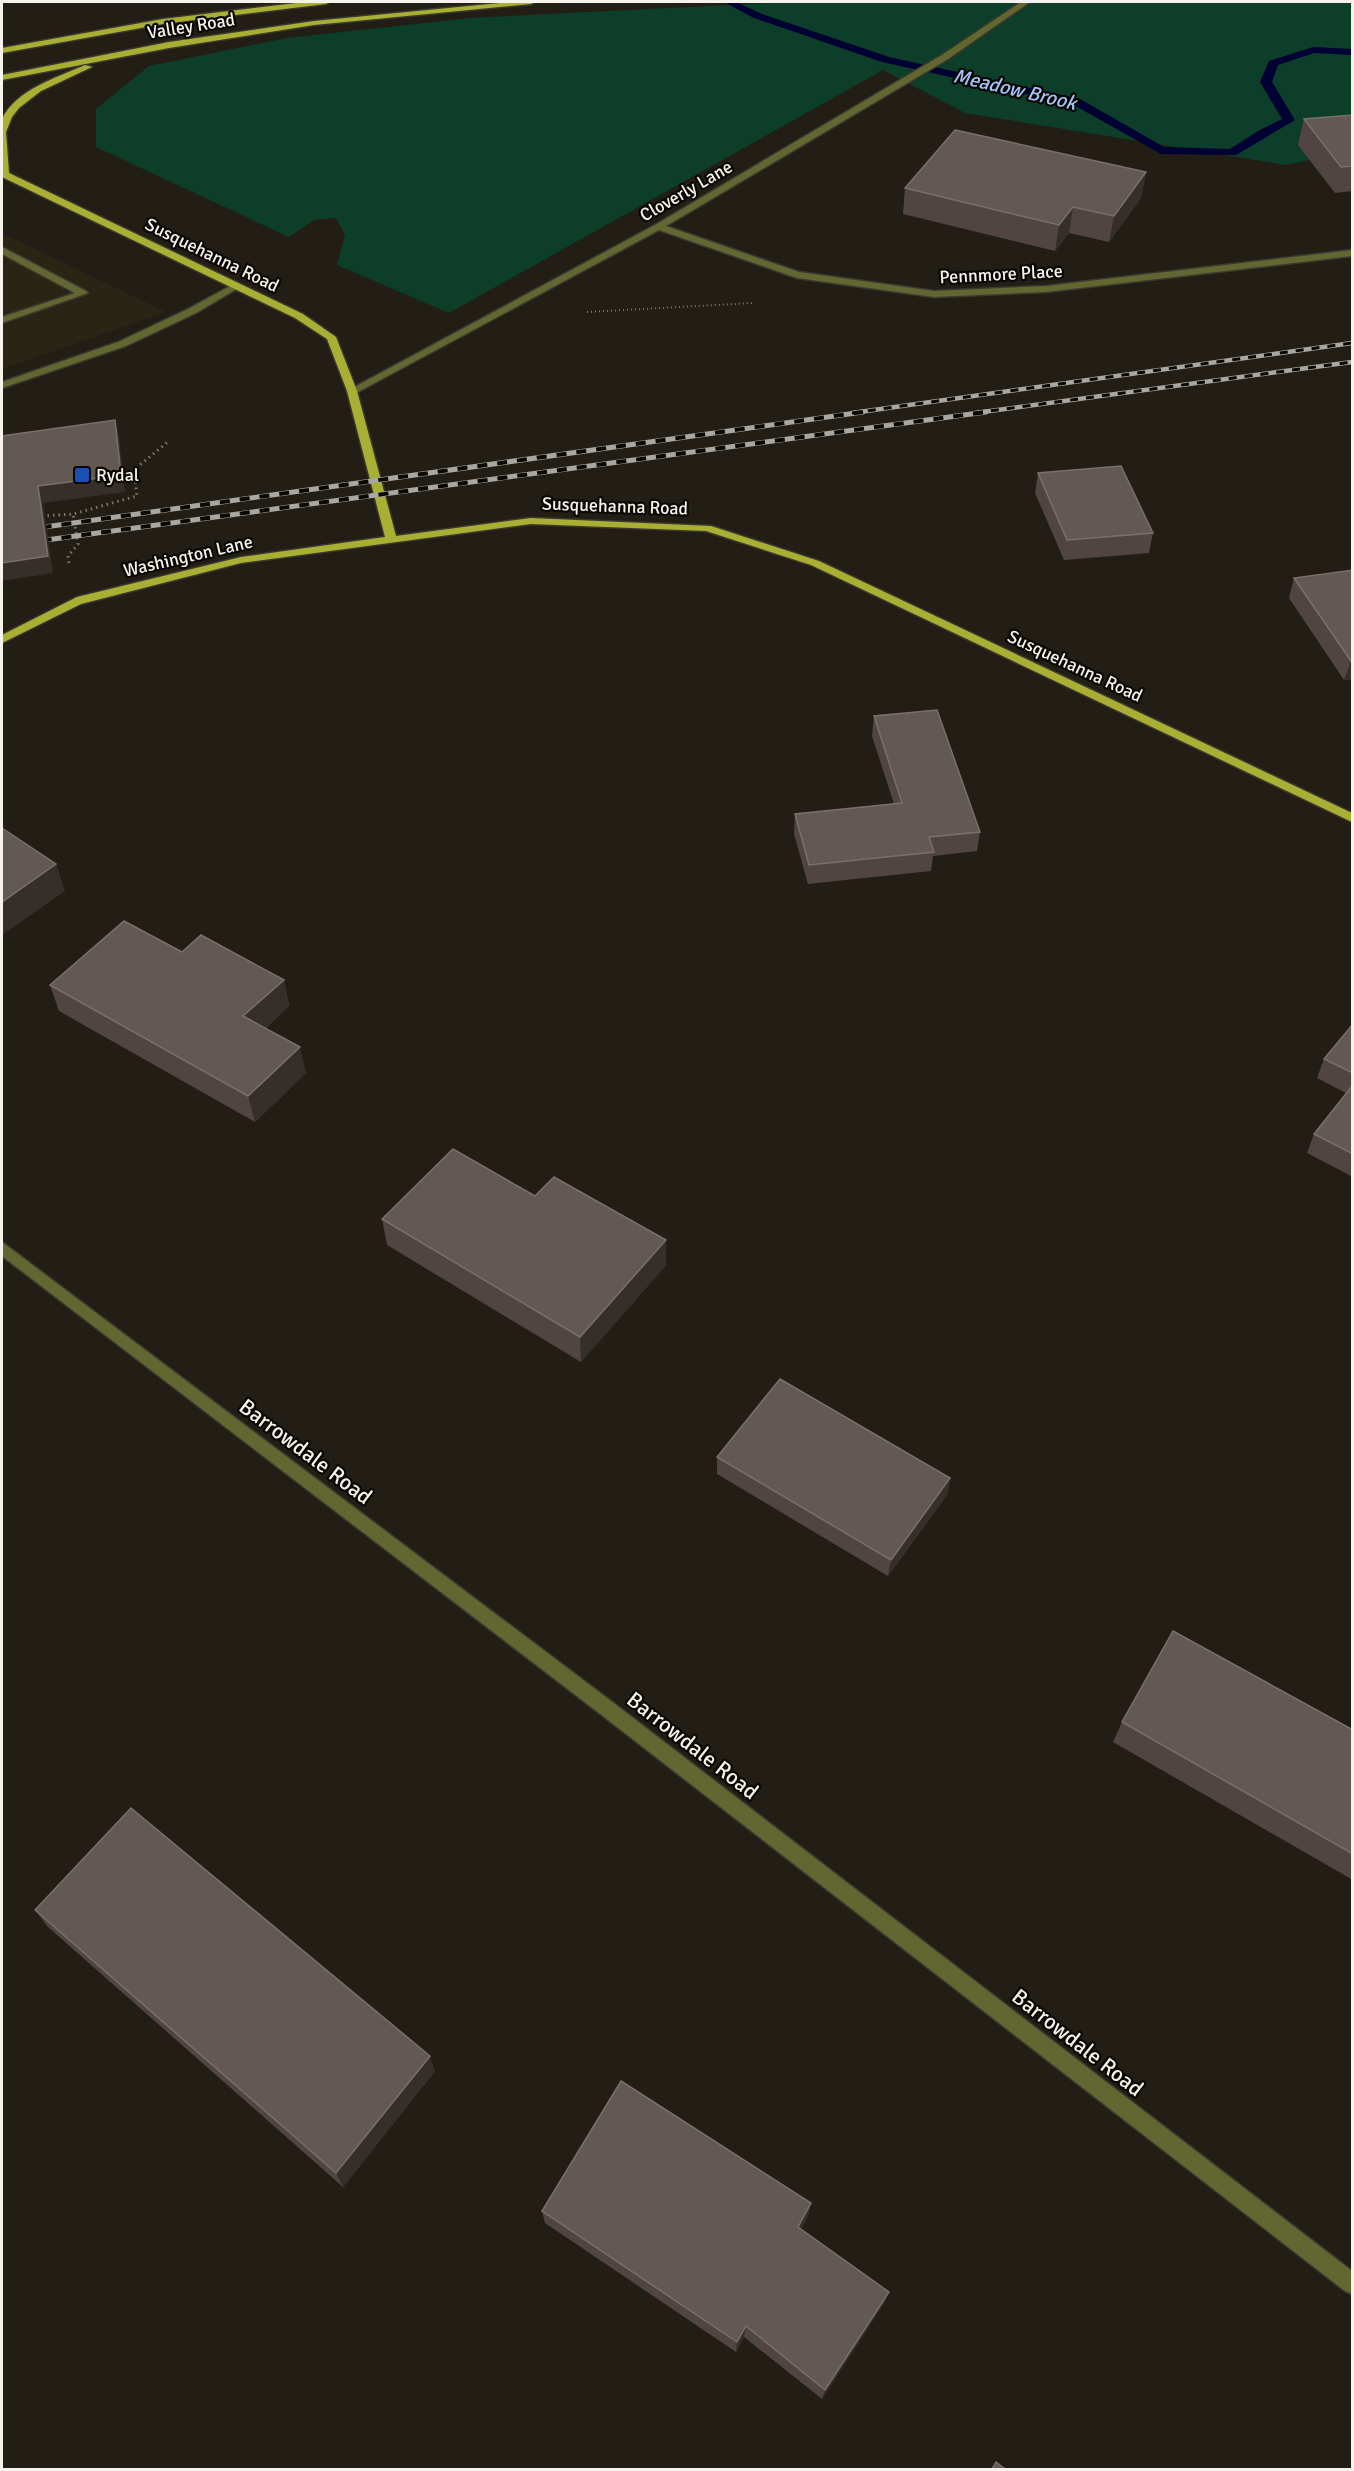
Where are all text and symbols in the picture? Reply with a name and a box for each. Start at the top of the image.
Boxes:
street label: Valley Road [146,8,236,44]
water label: Meadow Brook [951,63,1081,116]
street label: Cloverly Lane [636,156,736,226]
street label: Susquehanna Road [141,213,283,297]
street label: Pennmore Place [939,260,1063,288]
place label: Rydal [96,464,139,486]
marker: Rydal [73,466,91,484]
street label: Susquehanna Road [542,492,688,520]
street label: Washington Lane [121,530,255,582]
street label: Susquehanna Road [1004,625,1146,707]
street label: Barrowdale Road [234,1393,377,1510]
street label: Barrowdale Road [622,1686,764,1805]
street label: Barrowdale Road [1007,1983,1149,2102]

